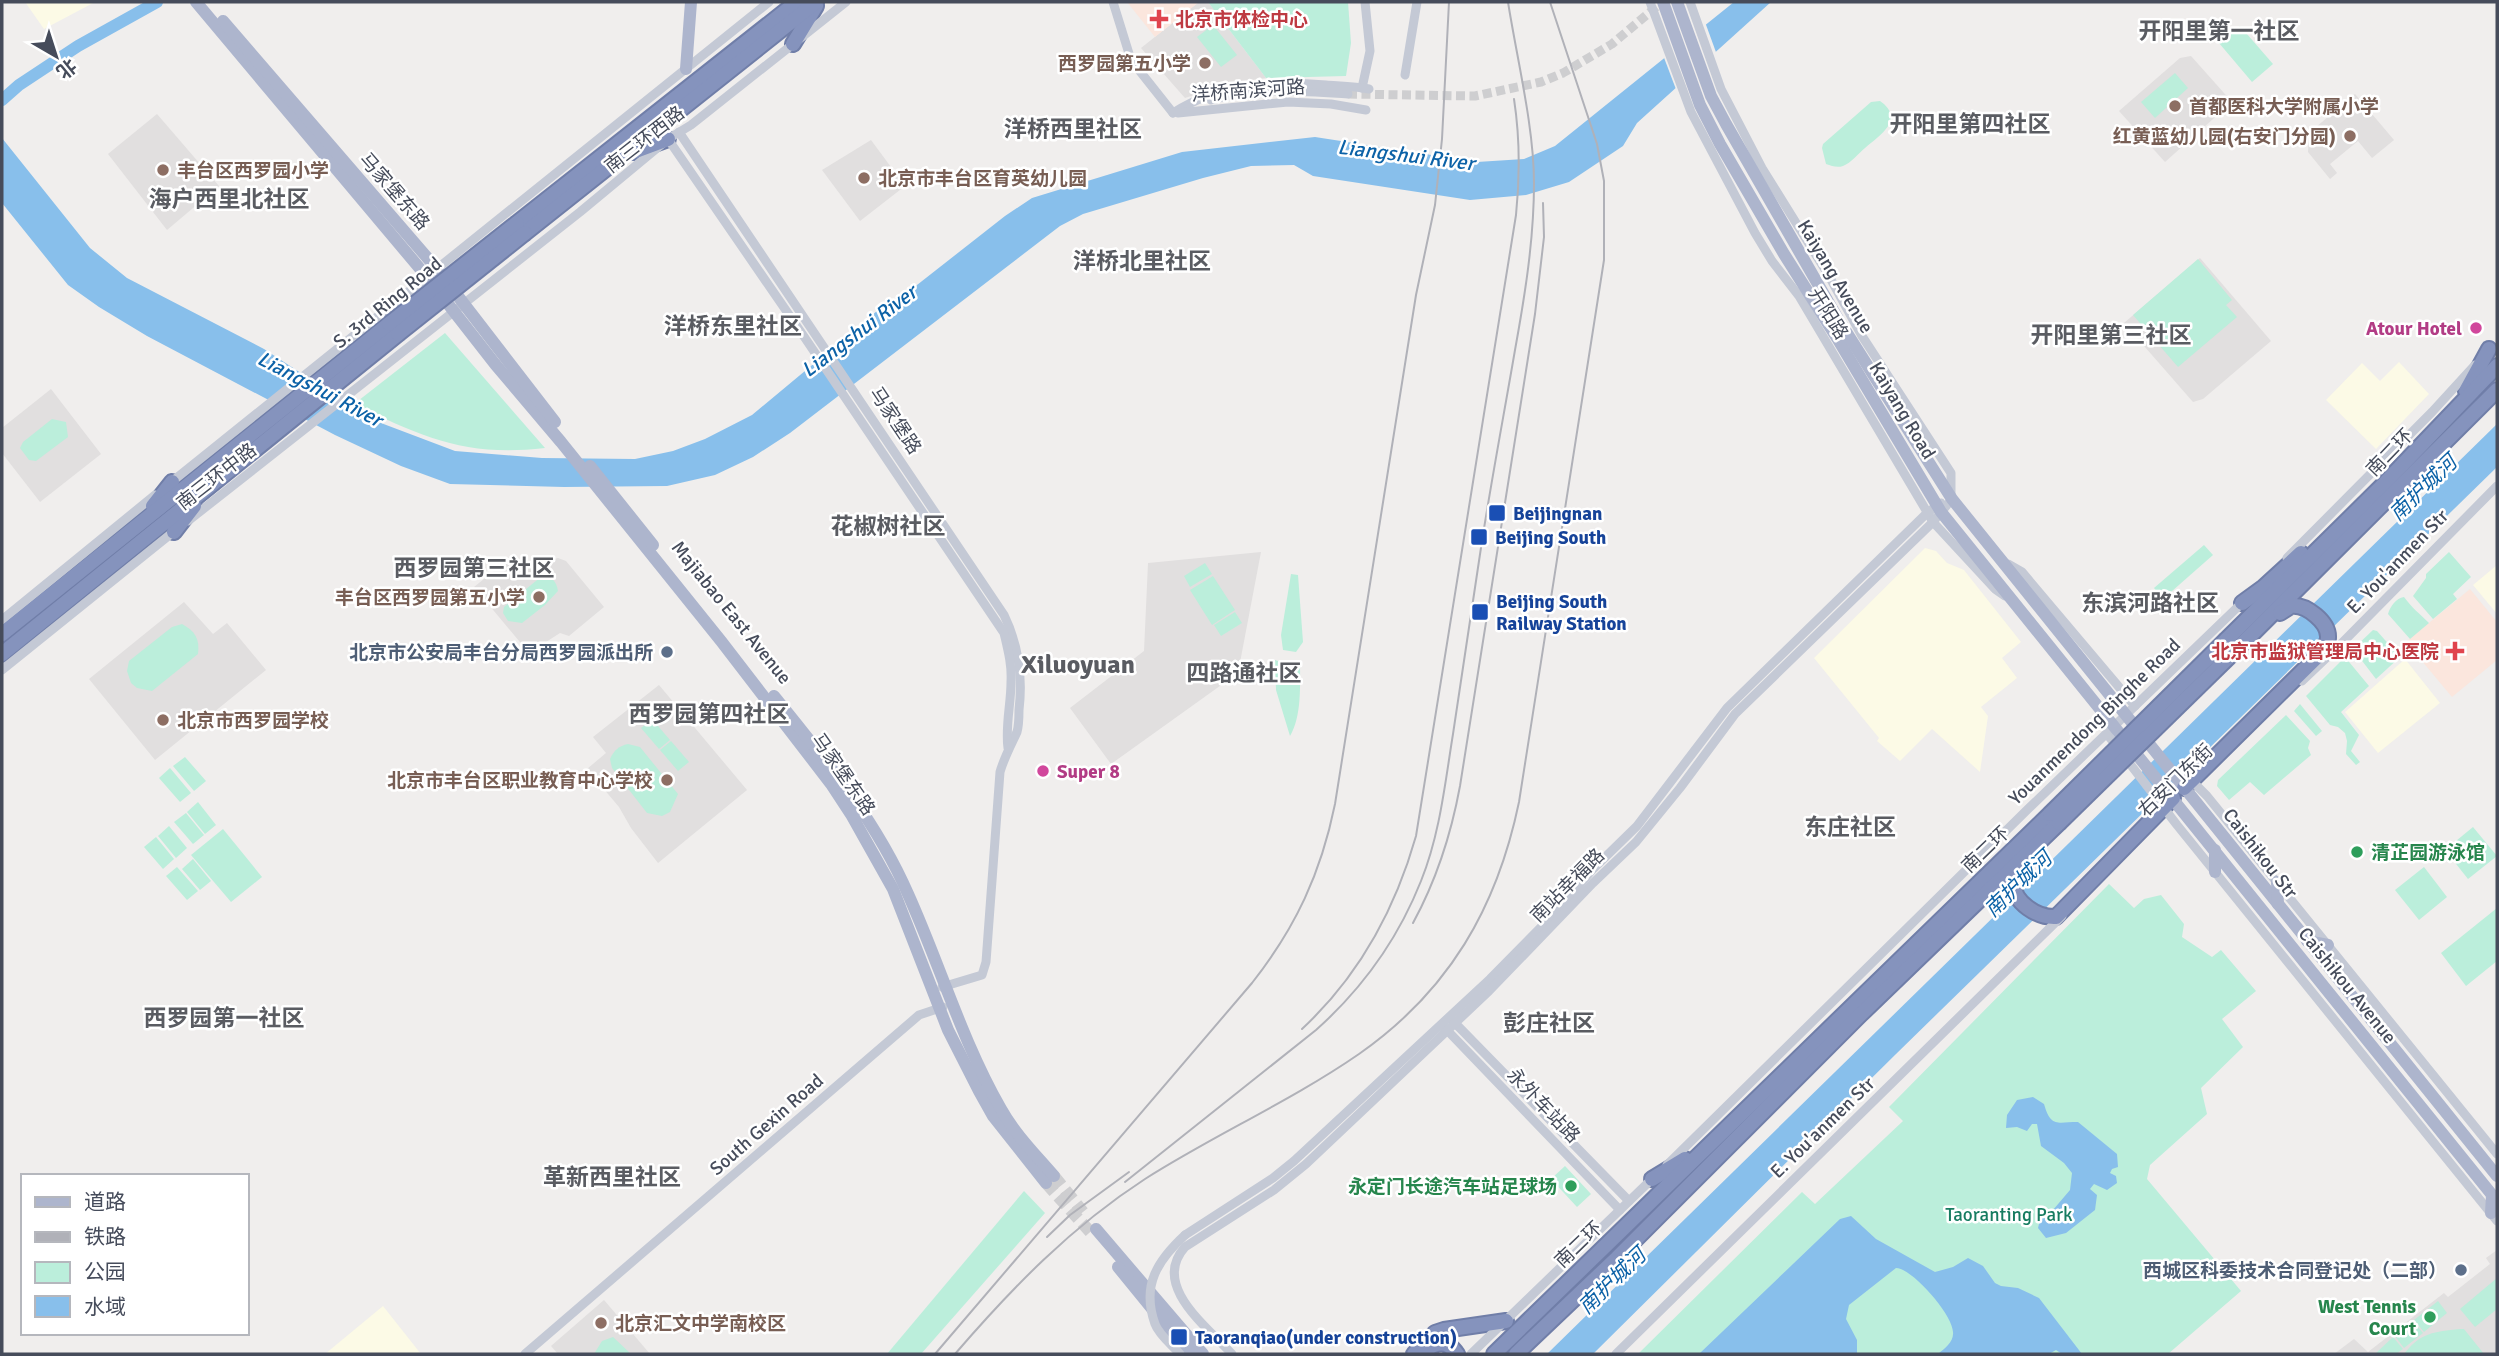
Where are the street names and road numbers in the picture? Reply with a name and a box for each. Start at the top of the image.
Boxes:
street label: 洋桥南滨河路 [1190,75,1306,107]
street label: 南三环西路 [600,101,689,178]
street label: 马家堡东路 [354,148,434,235]
street label: Kaiyang Avenue [1792,215,1878,338]
street label: S. 3rd Ring Road [328,252,447,354]
street label: 开阳路 [1803,283,1853,344]
street label: Kaiyang Road [1864,357,1941,464]
street label: 马家堡路 [864,382,926,459]
street label: 南二环 [2361,424,2418,482]
street label: 南三环中路 [172,438,261,515]
street label: E. You'anmen Str [2342,504,2454,619]
street label: Majiabao East Avenue [666,536,796,689]
street label: Youanmendong Binghe Road [2004,633,2186,810]
street label: 马家堡东路 [806,729,880,820]
street label: 右安门东街 [2133,739,2218,822]
street label: Caishikou Str [2218,804,2303,903]
street label: 南二环 [1957,821,2015,878]
street label: 南站幸福路 [1526,844,1610,928]
street label: Caishikou Avenue [2293,923,2402,1049]
street label: 永外车站路 [1502,1063,1585,1148]
street label: South Gexin Road [705,1069,828,1181]
street label: E. You'anmen Str [1765,1072,1880,1184]
street label: 南二环 [1550,1216,1608,1273]

